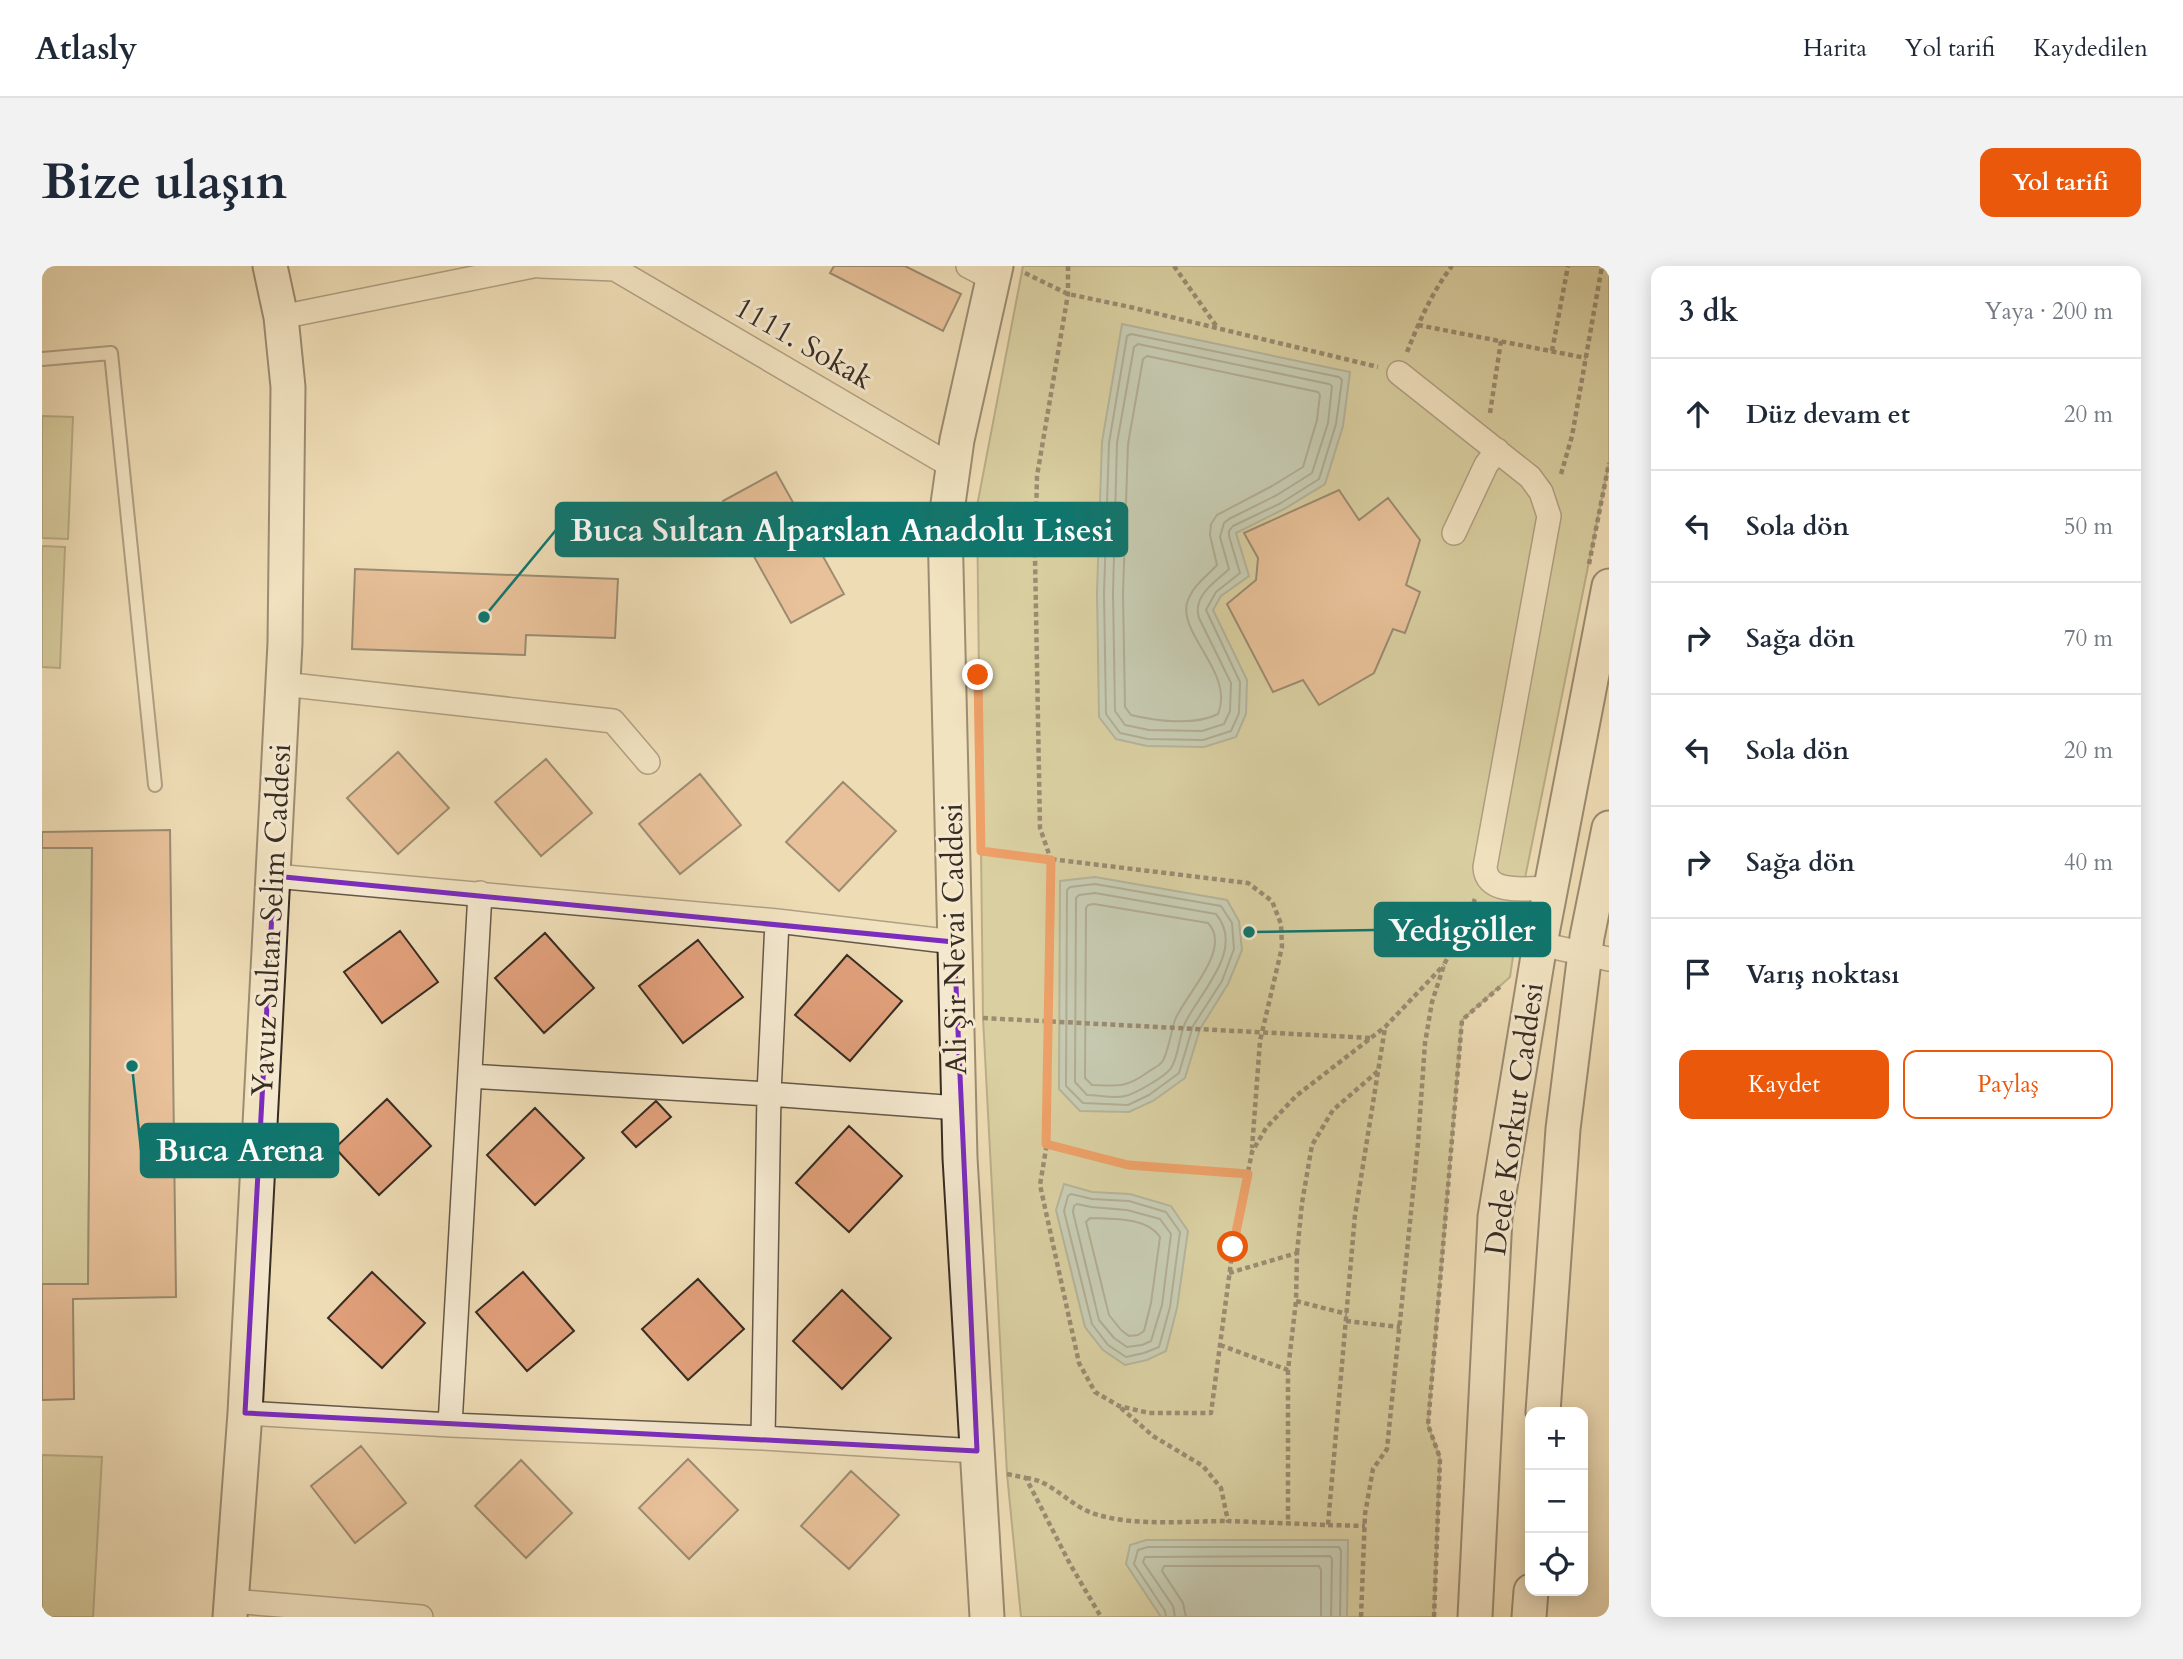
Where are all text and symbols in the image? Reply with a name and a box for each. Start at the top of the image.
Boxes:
text: Atlasly [35,26,137,71]
text: Harita [1803,32,1867,65]
text: Yol tarifi [1905,32,1995,65]
text: Kaydedilen [2033,32,2148,65]
button: Yol tarifi [1980,148,2141,217]
text: Bize ulaşın [42,149,287,216]
street label: 1111. Sokak [727,287,880,400]
text: 3 dk [1679,291,1738,332]
text: Yaya · 200 m [1985,296,2113,327]
icon: ahead [1679,395,1717,433]
text: Düz devam et [1746,397,1910,432]
text: 20 m [2064,399,2113,430]
callout: Buca Sultan Alparslan Anadolu Lisesi [556,503,1127,556]
icon: left [1679,507,1717,545]
text: Buca Sultan Alparslan Anadolu Lisesi [570,509,1114,553]
text: Sola dön [1746,509,1849,544]
text: 50 m [2064,511,2113,542]
icon: right [1679,619,1717,657]
text: Sağa dön [1746,621,1855,656]
text: 70 m [2064,623,2113,654]
route end [962,659,993,690]
icon: left [1679,731,1717,769]
text: Sola dön [1746,733,1849,768]
text: 20 m [2064,735,2113,766]
street label: Yavuz Sultan Selim Caddesi [242,743,301,1097]
street label: Ali Şir Nevai Caddesi [932,803,977,1075]
icon: right [1679,843,1717,881]
text: Sağa dön [1746,845,1855,880]
text: 40 m [2064,847,2113,878]
callout: Yedigöller [1375,903,1550,956]
text: Yedigöller [1388,909,1536,953]
icon: arrive [1679,955,1717,993]
text: Varış noktası [1746,957,1899,992]
street label: Dede Korkut Caddesi [1475,980,1554,1258]
button: Kaydet [1679,1050,1889,1119]
button: Paylaş [1903,1050,2113,1119]
callout: Buca Arena [141,1124,338,1177]
text: Buca Arena [156,1129,324,1173]
route start [1217,1231,1248,1262]
map controls [1525,1407,1588,1596]
button: + [1525,1407,1588,1470]
button: − [1525,1470,1588,1533]
button: locate [1525,1533,1588,1596]

